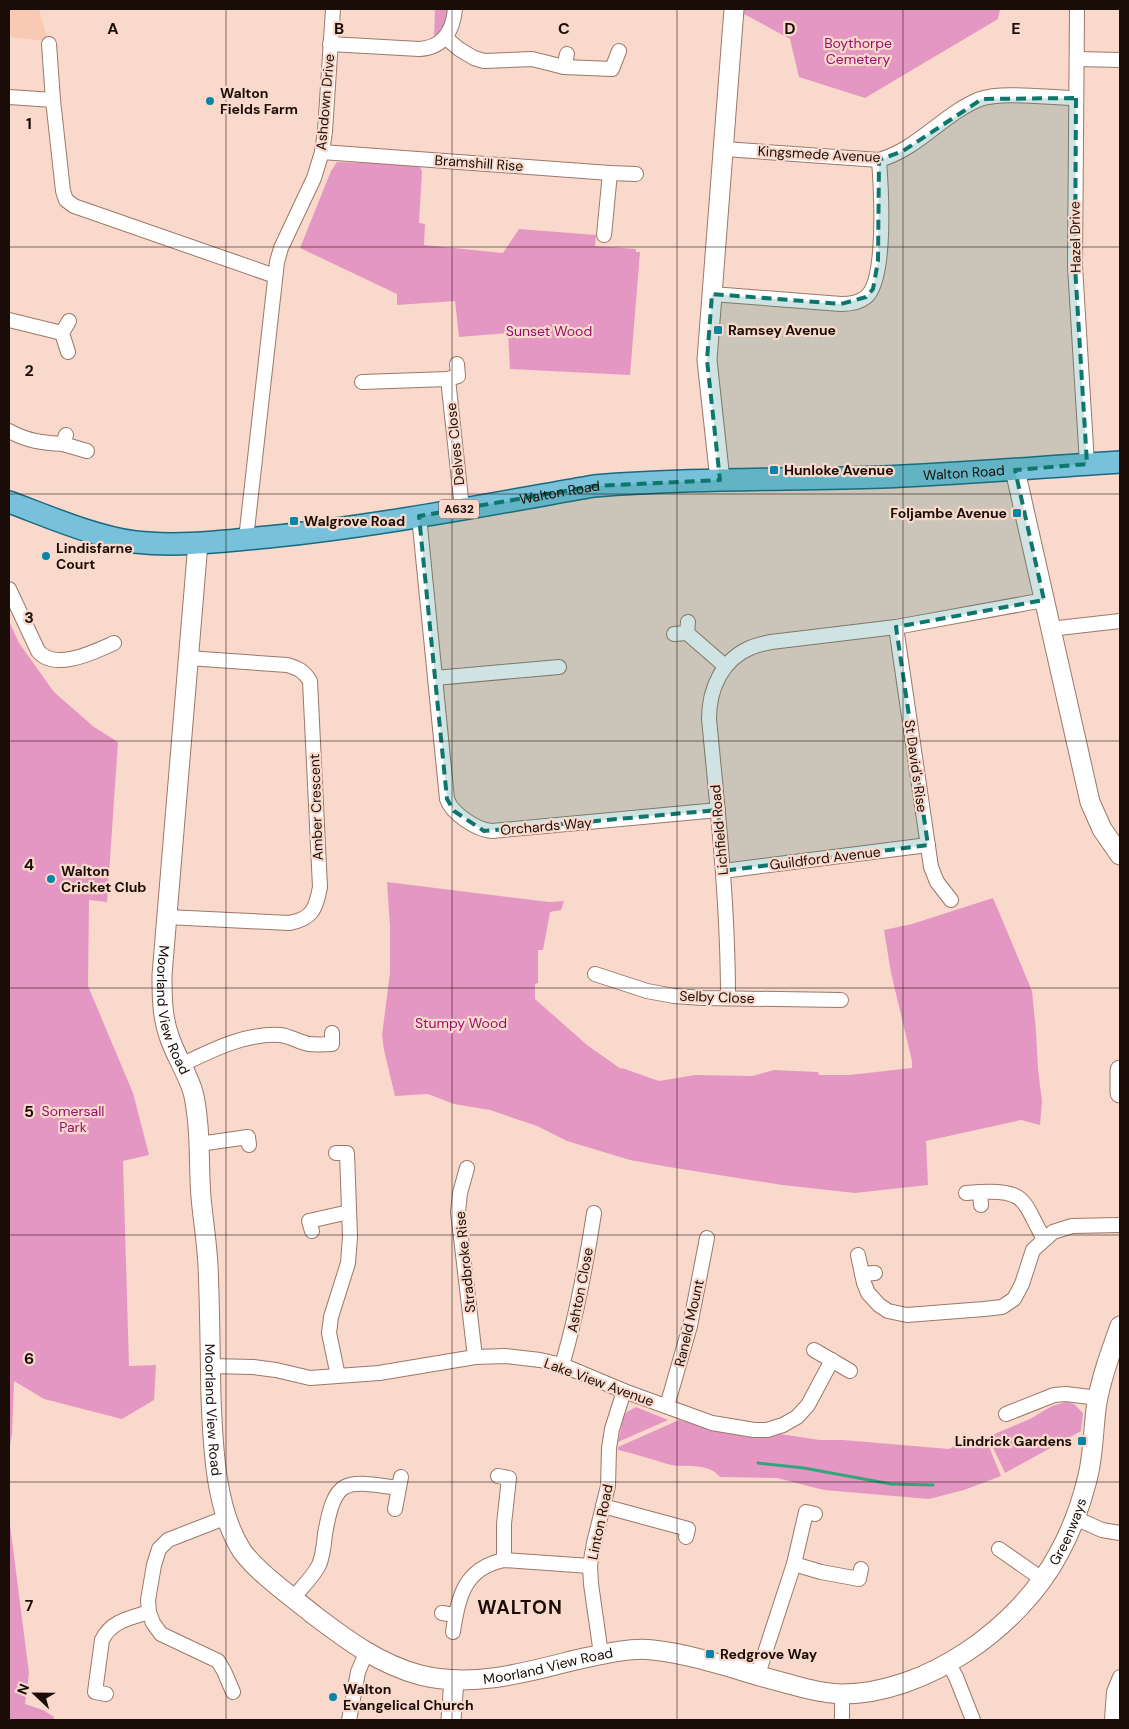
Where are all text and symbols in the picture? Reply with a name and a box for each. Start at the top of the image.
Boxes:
text: A [107,18,119,39]
text: B [334,18,344,39]
text: C [558,18,570,39]
text: D [784,18,796,39]
text: E [1011,18,1021,39]
park label: Boythorpe Cemetery [824,34,892,68]
street label: Ashdown Drive [312,53,338,151]
place label: Walton Fields Farm [220,84,298,118]
marker: Walton Fields Farm [204,95,216,107]
text: 1 [26,113,32,134]
street label: Kingsmede Avenue [757,142,881,166]
street label: Bramshill Rise [434,151,524,175]
street label: Hazel Drive [1065,201,1085,273]
place label: Ramsey Avenue [728,321,836,339]
park label: Sunset Wood [506,322,592,340]
marker: Ramsey Avenue [712,324,724,336]
text: 2 [24,360,34,381]
street label: Delves Close [442,402,468,486]
place label: Hunloke Avenue [784,461,894,479]
street label: Walton Road [923,461,1005,484]
marker: Hunloke Avenue [768,464,780,476]
street label: Walton Road [518,477,601,508]
road number: A632 [439,499,479,518]
place label: Foljambe Avenue [890,504,1007,522]
marker: Foljambe Avenue [1011,507,1023,519]
place label: Walgrove Road [304,512,405,530]
marker: Walgrove Road [288,515,300,527]
place label: Lindisfarne Court [56,539,133,573]
marker: Lindisfarne Court [40,550,52,562]
text: 3 [24,607,34,628]
street label: St David's Rise [901,718,931,814]
street label: Amber Crescent [305,753,327,861]
street label: Lichfield Road [706,784,732,876]
street label: Orchards Way [499,813,593,839]
street label: Guildford Avenue [768,842,882,874]
text: 4 [24,854,34,875]
place label: Walton Cricket Club [61,862,146,896]
marker: Walton Cricket Club [45,873,57,885]
street label: Moorland View Road [153,945,194,1077]
street label: Selby Close [679,987,755,1007]
park label: Stumpy Wood [415,1014,507,1032]
text: 5 [24,1101,34,1122]
park label: Somersall Park [42,1102,104,1136]
street label: Stradbroke Rise [451,1210,479,1314]
street label: Ashton Close [563,1246,597,1334]
street label: Raneld Mount [670,1278,708,1368]
street label: Moorland View Road [201,1344,226,1477]
text: 6 [24,1348,34,1369]
street label: Lake View Avenue [542,1354,656,1410]
place label: Lindrick Gardens [955,1432,1072,1450]
marker: Lindrick Gardens [1076,1435,1088,1447]
street label: Linton Road [583,1483,617,1561]
street label: Greenways [1045,1496,1090,1569]
text: 7 [25,1595,34,1616]
district label: WALTON [477,1595,563,1620]
street label: Moorland View Road [482,1643,614,1688]
place label: Redgrove Way [720,1645,818,1663]
marker: Redgrove Way [704,1648,716,1660]
north arrow [10,1669,60,1719]
place label: Walton Evangelical Church [343,1680,474,1714]
text: N [13,1681,33,1697]
marker: Walton Evangelical Church [327,1691,339,1703]

